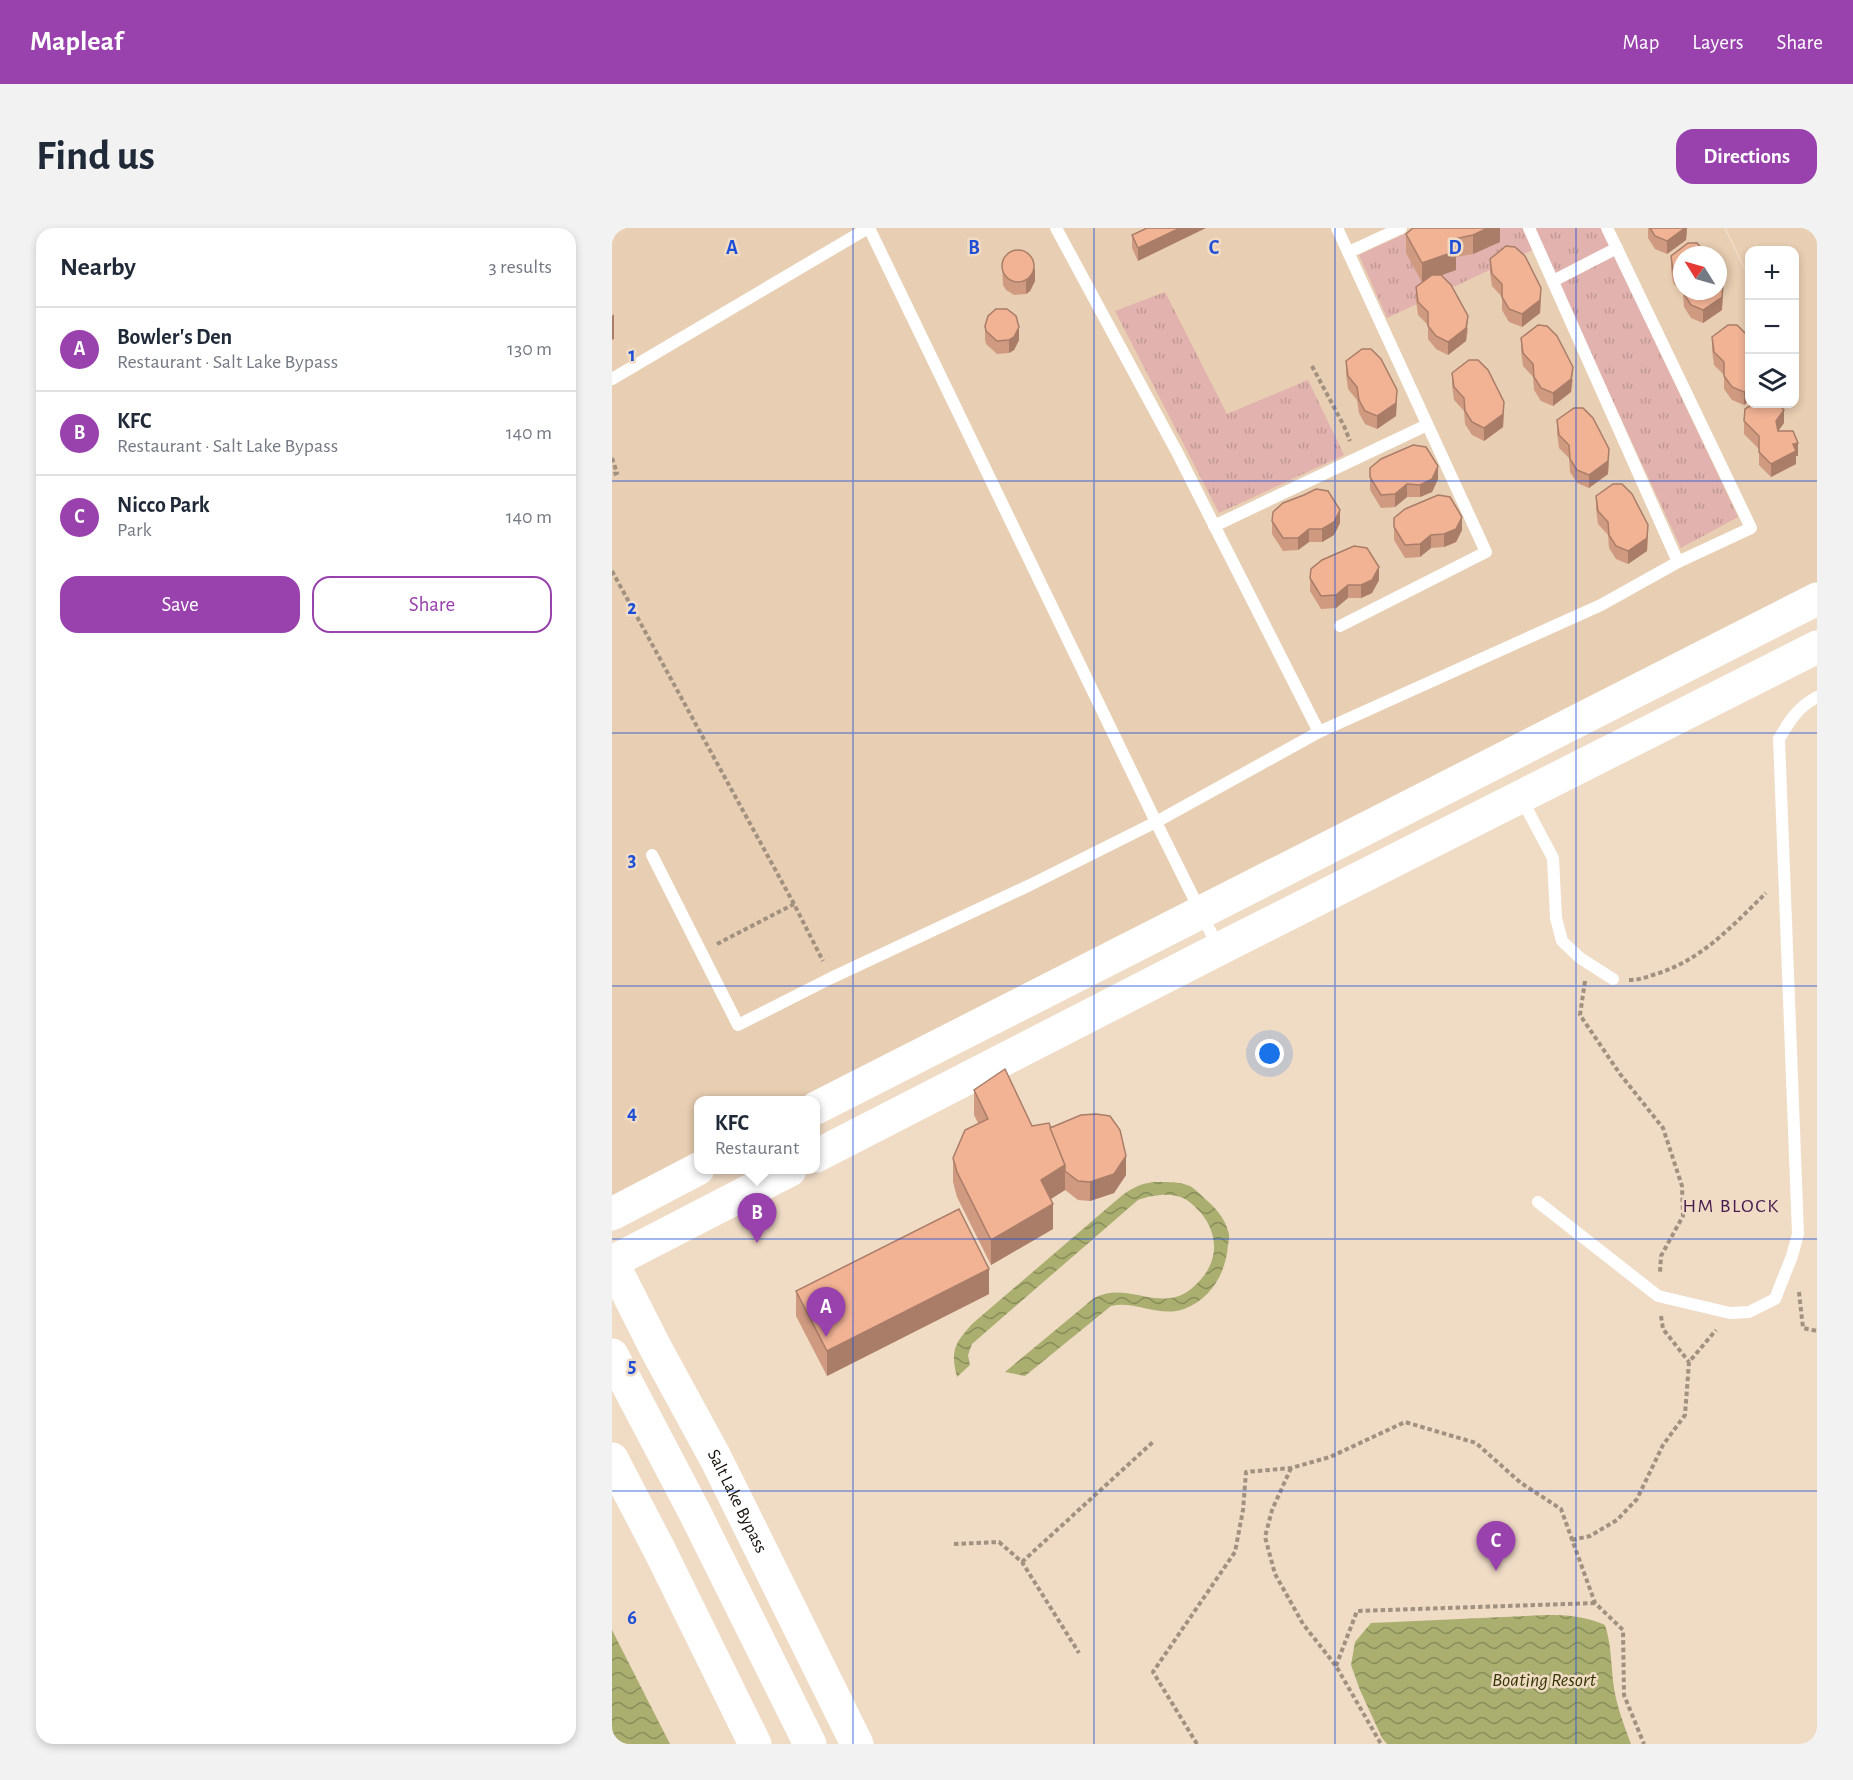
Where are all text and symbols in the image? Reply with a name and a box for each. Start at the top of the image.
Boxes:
text: Mapleaf [30,28,123,56]
text: Map [1623,32,1659,53]
text: Layers [1692,32,1743,53]
text: Share [1776,32,1823,53]
button: Directions [1676,129,1817,184]
text: Find us [36,135,155,177]
text: A [726,238,738,258]
text: B [968,238,980,258]
text: C [1209,238,1220,258]
text: D [1448,238,1462,258]
north arrow [1673,246,1727,300]
map controls [1745,246,1799,408]
button: + [1745,246,1799,300]
text: Nearby [60,254,136,280]
text: 3 results [488,257,552,277]
button: − [1745,300,1799,354]
text: Bowler's Den [117,326,232,348]
text: A [74,339,86,359]
text: 130 m [507,339,552,359]
text: 1 [628,345,636,365]
text: Restaurant · Salt Lake Bypass [117,352,338,372]
button: layers [1745,354,1799,408]
text: KFC [117,410,151,432]
text: B [74,423,85,443]
text: 140 m [506,423,552,443]
text: Restaurant · Salt Lake Bypass [117,436,338,456]
text: Nicco Park [117,494,210,516]
text: C [74,507,85,527]
text: 140 m [506,507,552,527]
text: Park [117,520,152,540]
button: Save [60,576,300,633]
button: Share [312,576,552,633]
text: 2 [627,598,637,618]
text: 3 [628,850,636,870]
your location [1255,1039,1284,1068]
popup [694,1096,820,1174]
text: 4 [627,1103,637,1123]
text: KFC [715,1112,749,1134]
text: Restaurant [715,1138,799,1158]
pin: B [738,1194,776,1243]
district label: HM BLOCK [1682,1196,1780,1216]
pin: A [806,1288,846,1337]
text: 5 [628,1356,636,1376]
street label: Salt Lake Bypass [704,1447,770,1556]
pin: C [1476,1522,1516,1571]
text: 6 [627,1608,637,1628]
water label: Boating Resort [1492,1670,1596,1690]

